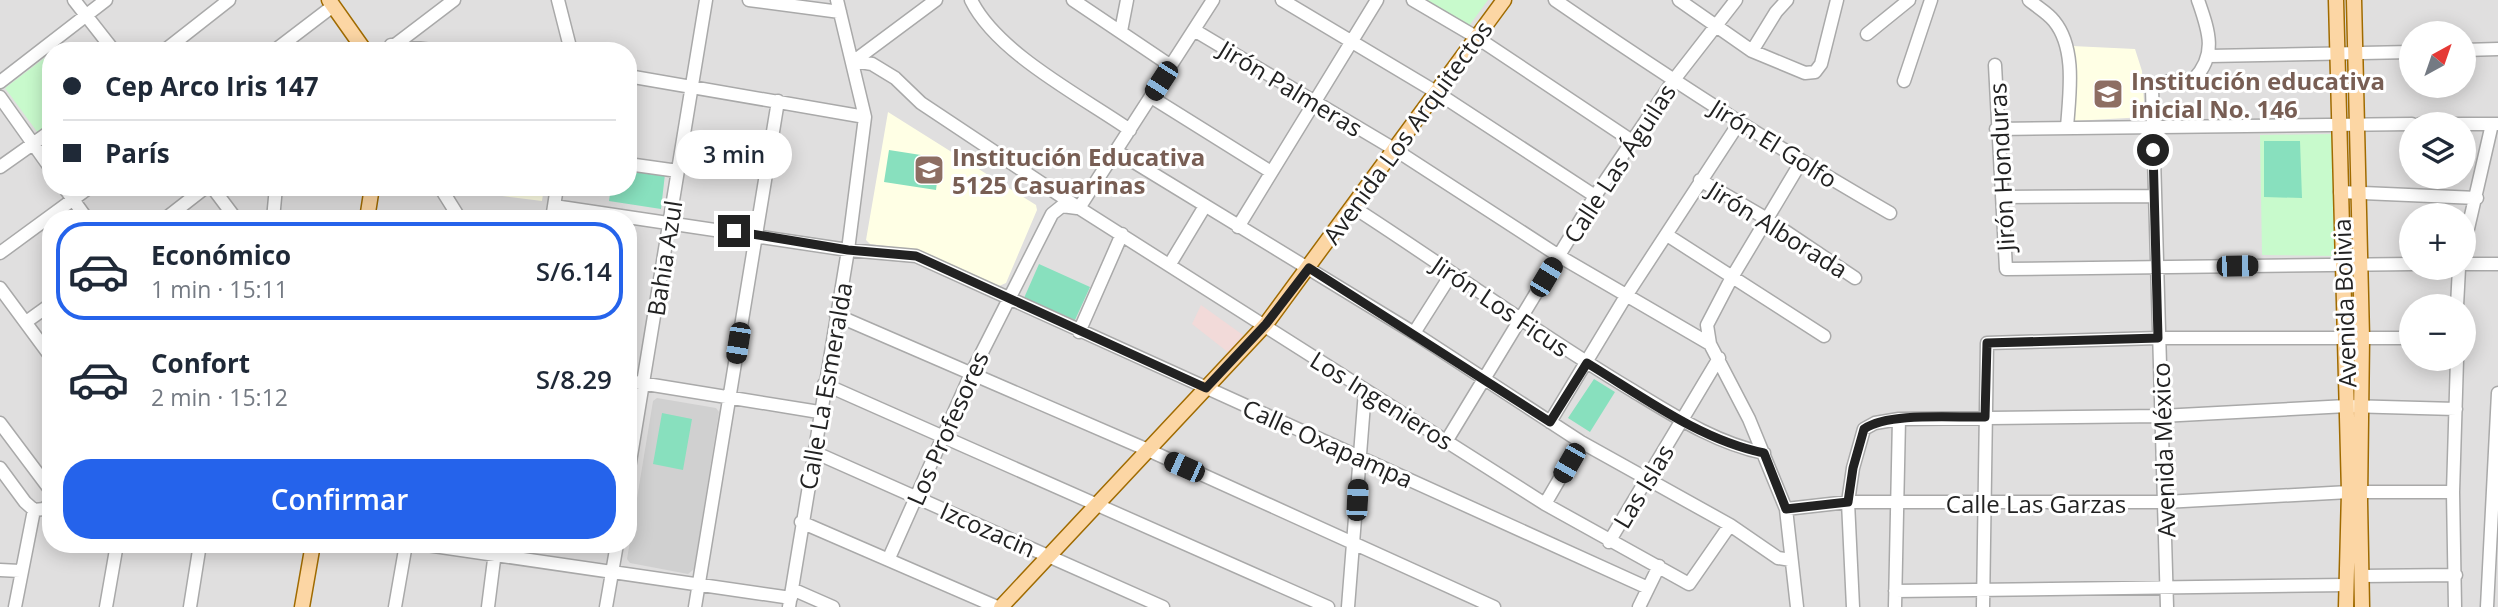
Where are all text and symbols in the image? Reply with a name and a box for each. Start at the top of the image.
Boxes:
street label: Avenida Los Arquitectos [1315,14,1499,250]
north arrow [2399,21,2476,98]
map controls [2399,21,2476,371]
street label: Jirón Palmeras [1211,31,1369,144]
car [1141,58,1182,104]
place label: Institución educativa inicial No. 146 [2131,64,2385,125]
text: Cep Arco Iris 147 [105,68,319,104]
street label: Calle Las Águilas [1555,77,1683,249]
school or university icon: Institución educativa inicial No. 146 [2091,77,2125,111]
street label: Jirón Honduras [1980,82,2022,254]
street label: Jirón El Golfo [1703,90,1844,195]
button: layers [2399,112,2476,189]
callout: 3 min [676,130,792,178]
route start [2137,134,2169,166]
text: París [105,135,170,171]
text: 3 min [703,138,765,170]
place label: Institución Educativa 5125 Casuarinas [952,140,1205,201]
school or university icon: Institución Educativa 5125 Casuarinas [912,153,946,187]
street label: Jirón Alborada [1700,172,1854,285]
street label: Bahia Azul [639,198,689,318]
button: + [2399,203,2476,280]
route end [718,215,750,247]
street label: Avenida Bolivia [2325,218,2363,388]
text: Económico [151,237,291,273]
icon: car [67,240,130,303]
street label: Jirón Los Ficus [1424,247,1576,364]
text: S/6.14 [536,253,612,289]
car [1527,254,1566,300]
car [2216,255,2259,277]
text: 1 min · 15:11 [151,273,288,305]
street label: Calle La Esmeralda [791,280,859,492]
button: − [2399,294,2476,371]
car [725,321,752,365]
street label: Los Ingenieros [1304,343,1460,457]
text: Confort [151,345,250,381]
street label: Los Profesores [898,346,996,510]
icon: car [67,348,130,411]
text: S/8.29 [536,361,612,397]
street label: Avenida México [2143,362,2183,538]
text: 2 min · 15:12 [151,381,288,413]
street label: Calle Oxapampa [1238,391,1418,495]
street label: Las Islas [1605,438,1681,534]
car [1550,440,1589,486]
car [1161,449,1208,485]
button: Confirmar [63,459,616,539]
car [1346,478,1369,522]
street label: Calle Las Garzas [1946,487,2126,520]
street label: Izcozacin [935,493,1041,565]

